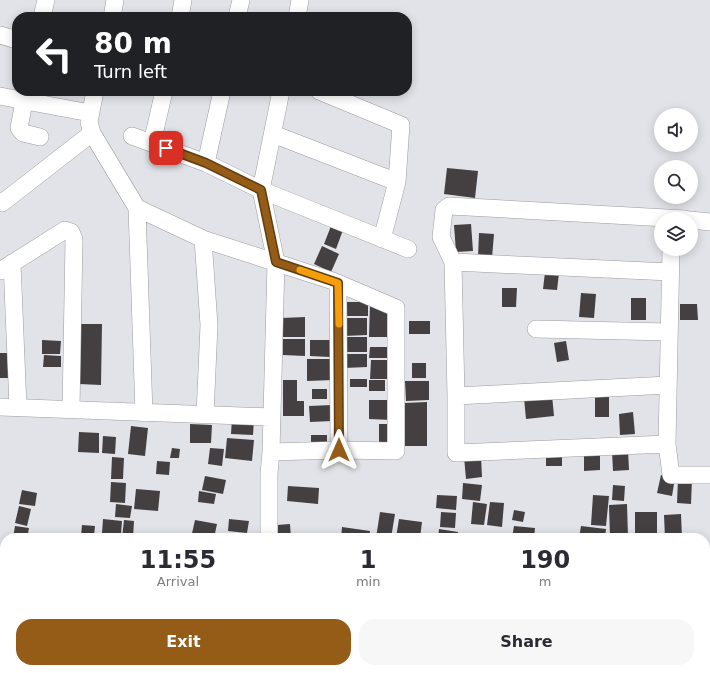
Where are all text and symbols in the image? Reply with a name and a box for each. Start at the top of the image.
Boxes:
text: 80 m [94,27,172,60]
icon: left [28,28,80,80]
text: Turn left [94,61,167,82]
map controls [654,108,698,256]
button: sound [654,108,698,152]
pin [149,131,183,165]
icon: arrive [155,137,177,159]
button: search [654,160,698,204]
button: layers [654,212,698,256]
position arrow [318,429,360,471]
text: 11:55 [140,546,216,574]
text: 1 [360,546,376,574]
text: 190 [520,546,570,574]
text: Arrival [157,574,199,589]
text: min [356,574,380,589]
text: m [539,574,552,589]
button: Exit [16,619,351,665]
button: Share [359,619,694,665]

